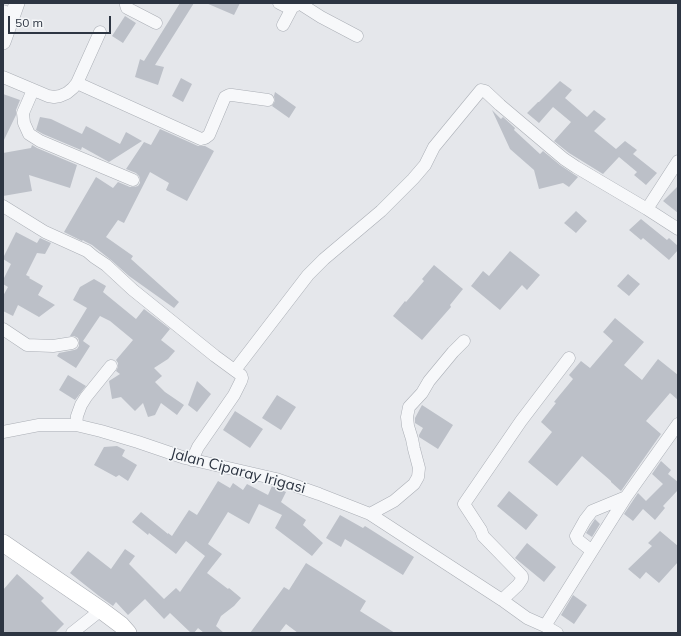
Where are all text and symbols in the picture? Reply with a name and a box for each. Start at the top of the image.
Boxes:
scale bar [10,8,113,34]
text: 50 m [15,15,43,30]
street label: Jalan Ciparay Irigasi [168,444,308,498]

